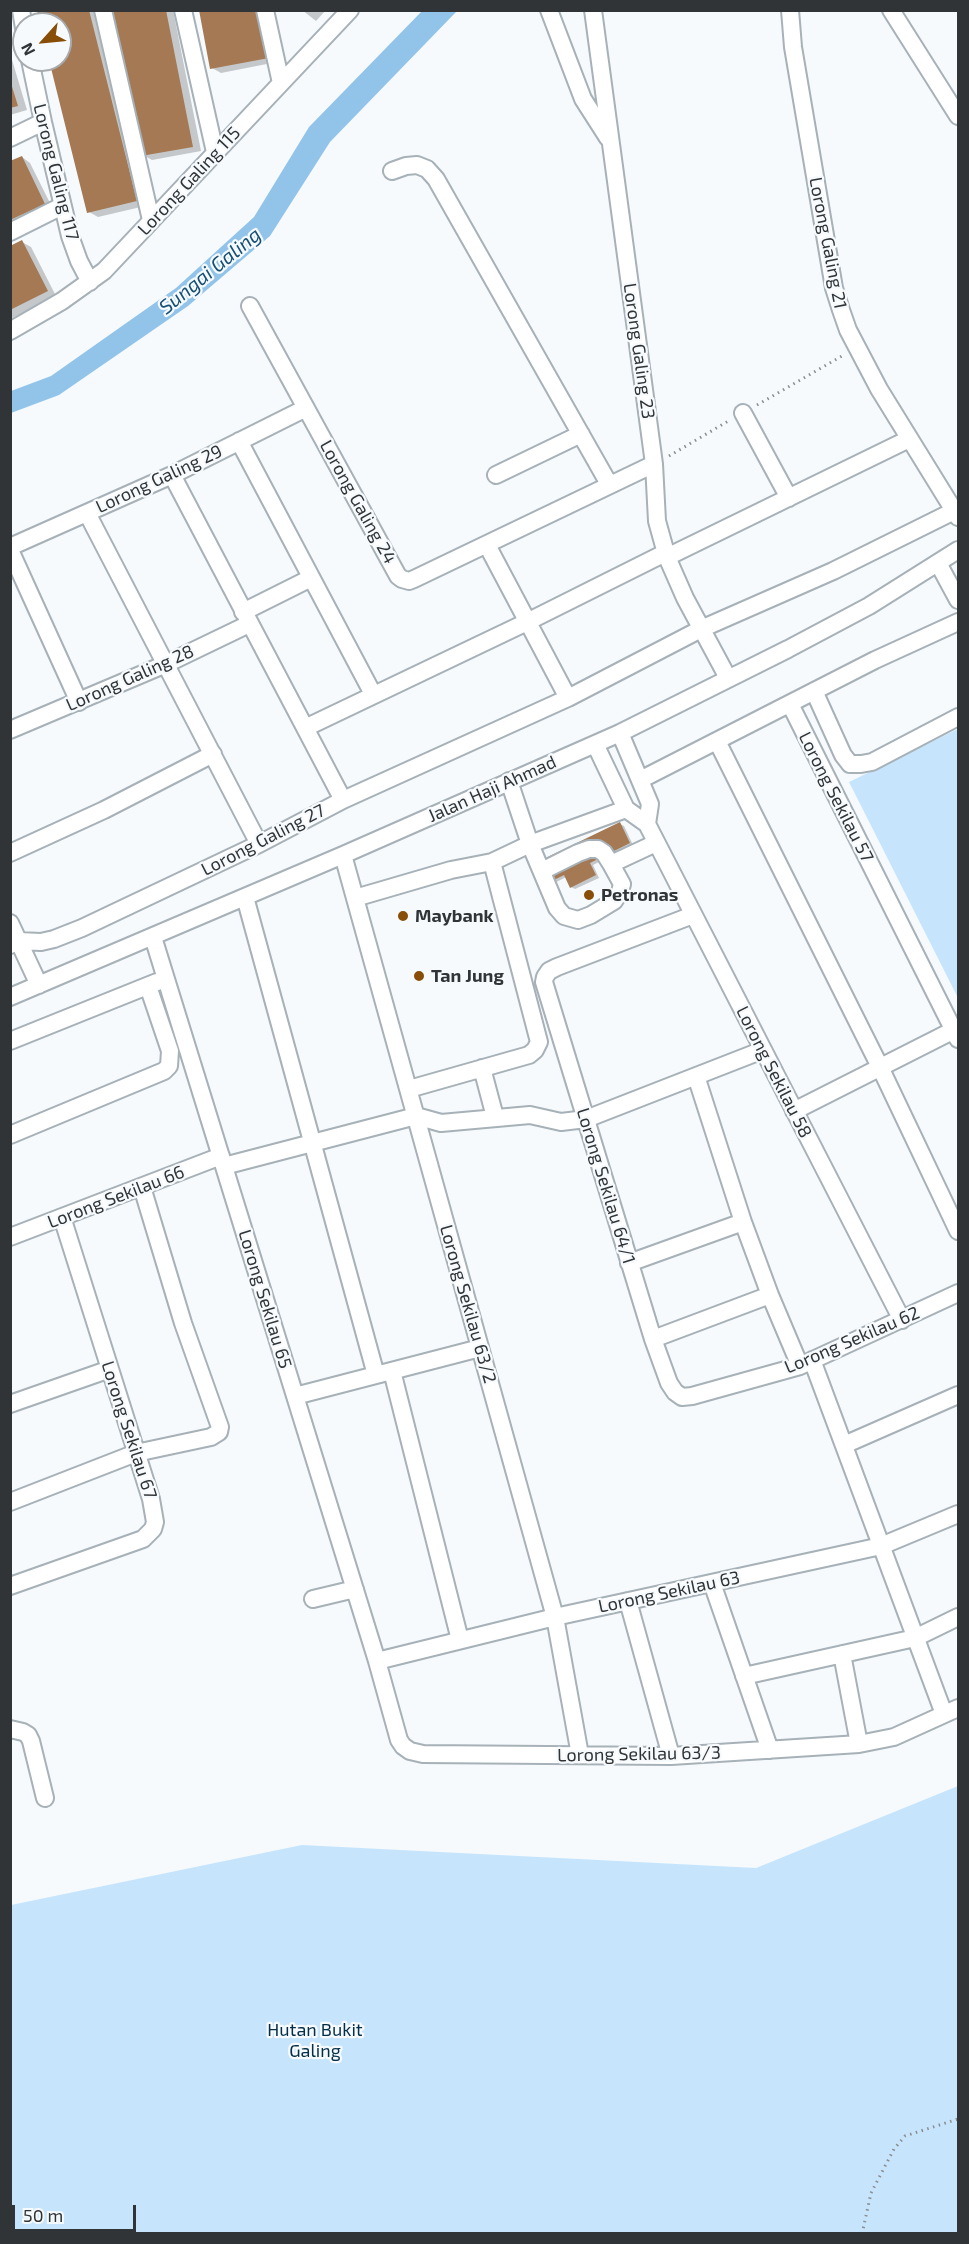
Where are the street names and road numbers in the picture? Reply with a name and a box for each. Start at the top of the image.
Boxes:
street label: Lorong Galing 117 [29,101,83,243]
street label: Lorong Galing 115 [133,122,245,240]
street label: Lorong Galing 21 [805,175,851,311]
street label: Lorong Galing 23 [619,282,659,420]
street label: Lorong Galing 24 [315,436,401,568]
street label: Lorong Galing 29 [92,440,226,518]
street label: Lorong Galing 28 [63,640,197,716]
street label: Lorong Sekilau 57 [794,728,878,866]
street label: Jalan Haji Ahmad [424,751,560,827]
street label: Lorong Galing 27 [198,800,328,880]
street label: Lorong Sekilau 58 [732,1003,816,1141]
street label: Lorong Sekilau 64/1 [572,1105,640,1267]
street label: Lorong Sekilau 66 [45,1161,187,1233]
street label: Lorong Sekilau 63/2 [435,1222,501,1386]
street label: Lorong Sekilau 65 [234,1227,296,1371]
street label: Lorong Sekilau 62 [781,1302,923,1378]
street label: Lorong Sekilau 67 [97,1358,161,1502]
street label: Lorong Sekilau 63 [596,1566,742,1618]
street label: Lorong Sekilau 63/3 [557,1742,721,1766]

